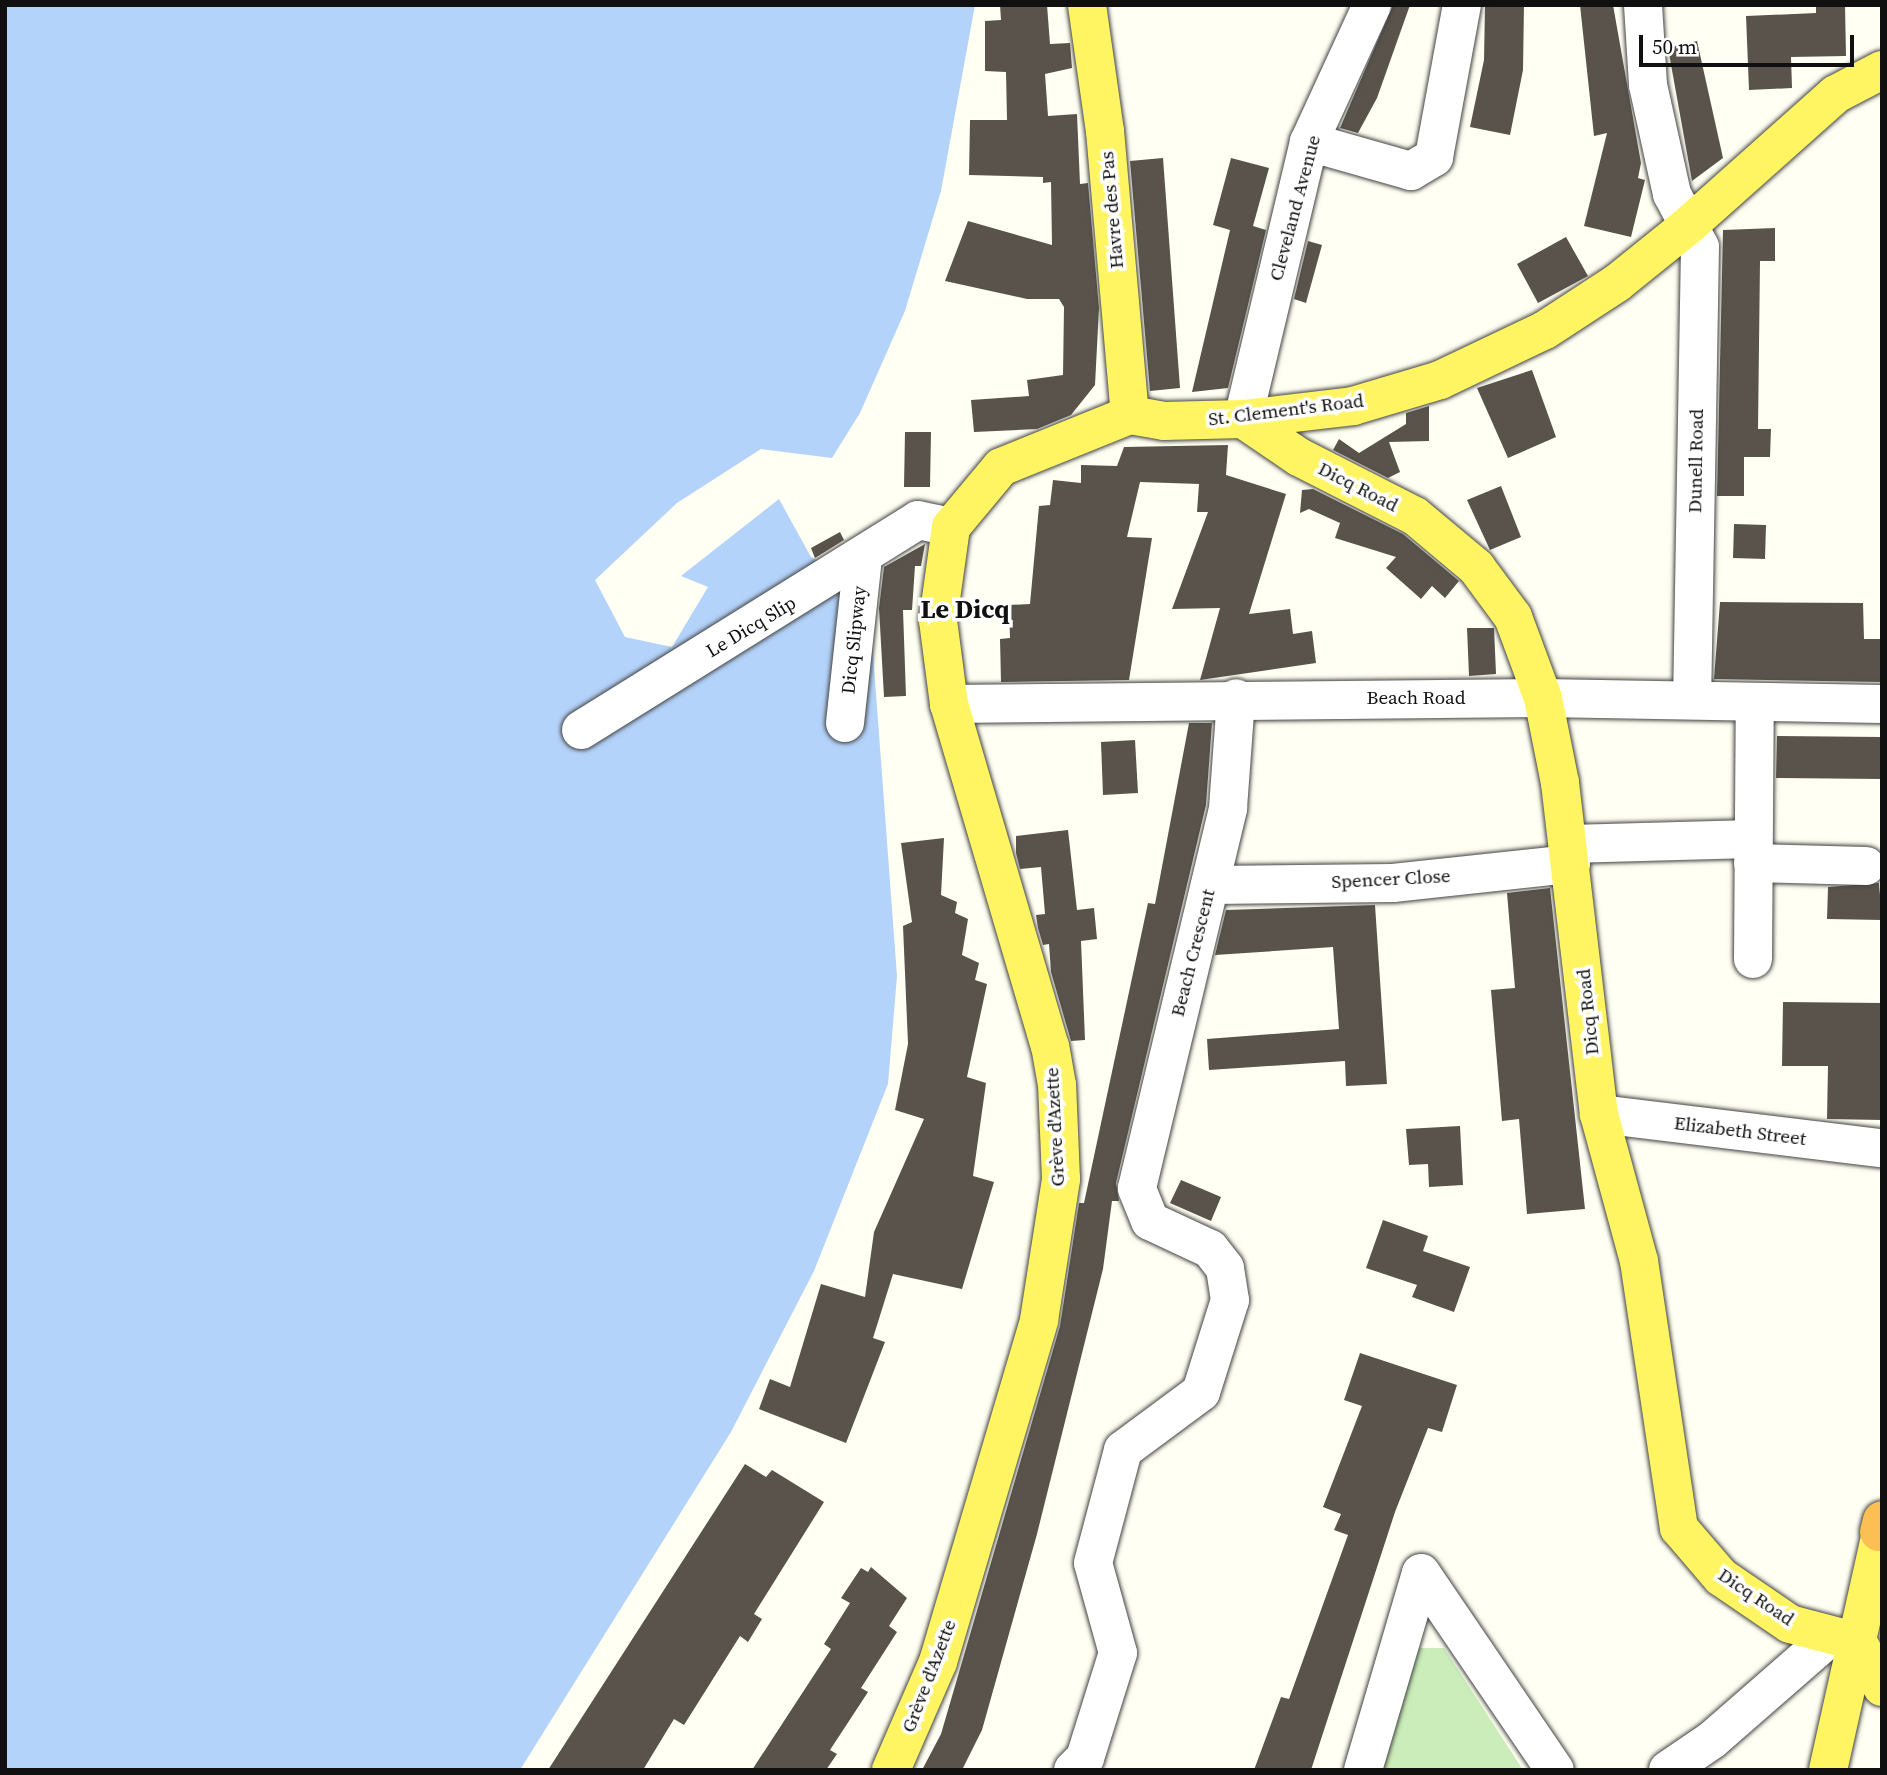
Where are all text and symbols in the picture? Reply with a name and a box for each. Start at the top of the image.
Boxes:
scale bar [1642,21,1857,65]
text: 50 m [1652,32,1697,61]
street label: Cleveland Avenue [1265,133,1325,283]
street label: Havre des Pas [1096,150,1128,270]
street label: St. Clement's Road [1207,389,1365,431]
street label: Dunell Road [1684,409,1708,513]
street label: Dicq Road [1314,457,1402,517]
street label: Dicq Slipway [837,585,871,695]
street label: Le Dicq Slip [702,591,800,663]
district label: Le Dicq [920,594,1010,626]
street label: Beach Road [1366,687,1466,709]
street label: Spencer Close [1331,864,1451,894]
street label: Beach Crescent [1166,887,1220,1019]
street label: Dicq Road [1572,968,1604,1056]
street label: Grève d'Azette [1040,1067,1070,1187]
street label: Elizabeth Street [1673,1112,1807,1150]
street label: Dicq Road [1714,1563,1798,1631]
street label: Grève d'Azette [897,1616,961,1736]

